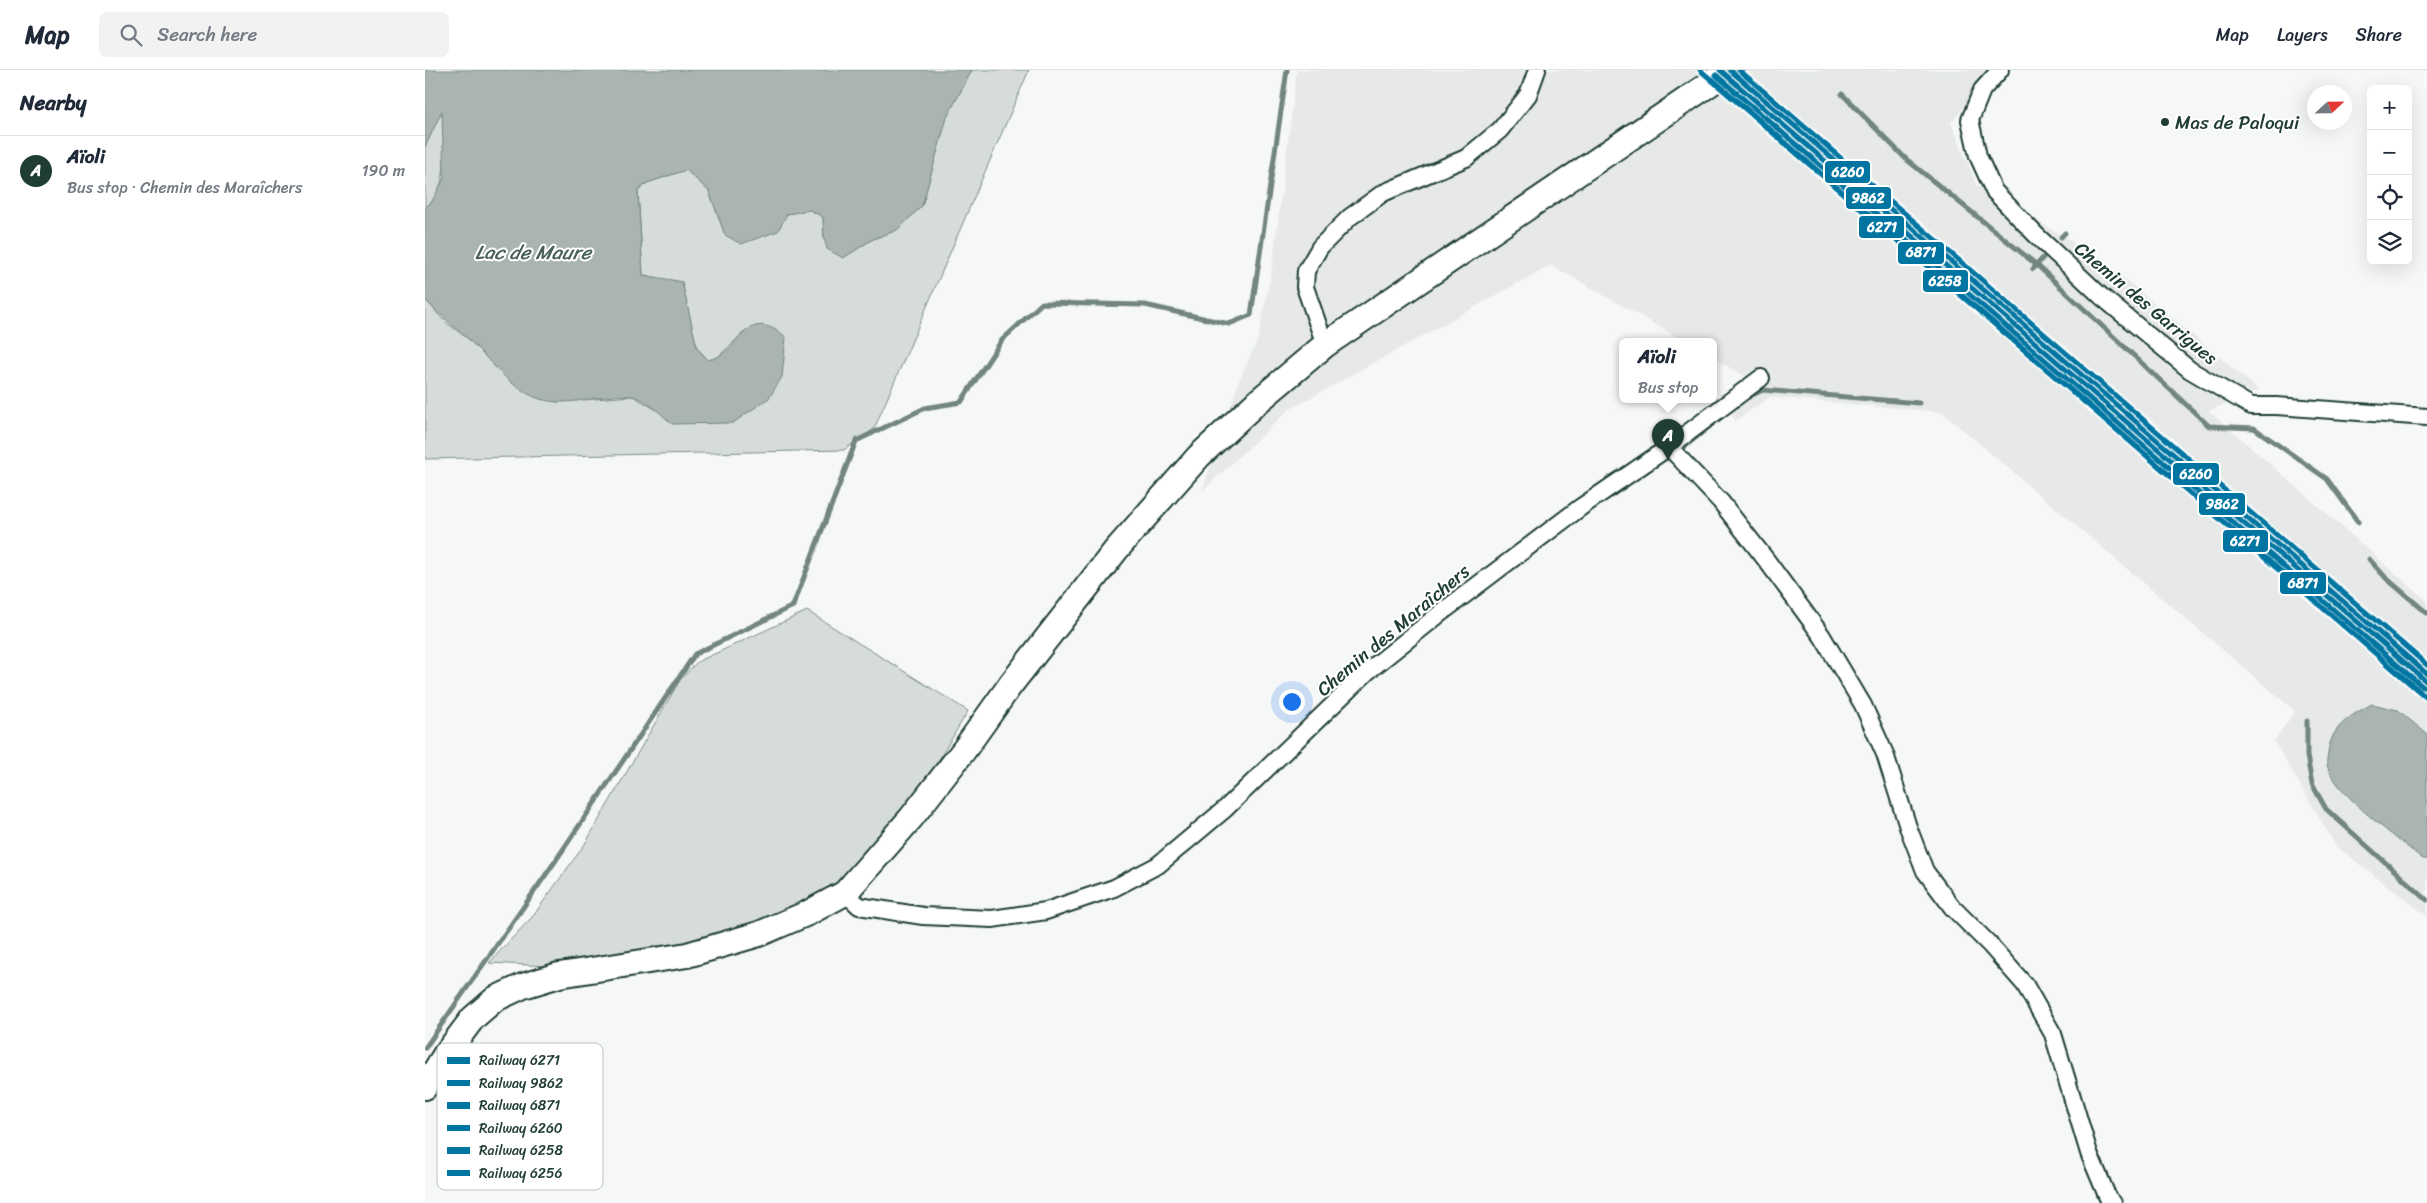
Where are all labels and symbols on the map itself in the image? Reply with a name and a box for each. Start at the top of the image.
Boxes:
north arrow [2307,85,2352,130]
place label: Mas de Paloqui [2175,106,2300,139]
marker: Mas de Paloqui [2159,116,2171,128]
line badge: 6260 [1824,160,1871,184]
text: 6260 [1831,160,1865,185]
line badge: 9862 [1845,186,1892,210]
text: 9862 [1851,186,1885,211]
line badge: 6271 [1858,215,1905,239]
text: 6271 [1866,215,1897,240]
street label: Chemin des Garrigues [2067,233,2225,373]
water label: Lac de Maure [475,235,593,270]
text: 6871 [1905,240,1936,265]
line badge: 6871 [1897,241,1945,265]
line badge: 6258 [1922,269,1969,293]
text: 6258 [1927,269,1962,294]
pin: A [1652,419,1684,460]
line badge: 6260 [2172,462,2220,486]
text: 6260 [2179,462,2213,487]
line badge: 9862 [2198,492,2246,516]
text: 9862 [2205,492,2239,517]
line badge: 6271 [2222,529,2269,553]
text: 6271 [2229,529,2260,554]
street label: Chemin des Maraîchers [1309,555,1478,705]
line badge: 6871 [2279,571,2327,595]
text: 6871 [2287,571,2318,596]
your location [1279,689,1305,715]
legend [437,1043,603,1190]
text: Railway 6271 [479,1048,560,1073]
text: Railway 9862 [479,1071,563,1096]
text: Railway 6871 [479,1093,560,1118]
text: Railway 6260 [479,1116,563,1141]
text: Railway 6258 [479,1138,563,1163]
text: Railway 6256 [479,1161,562,1186]

